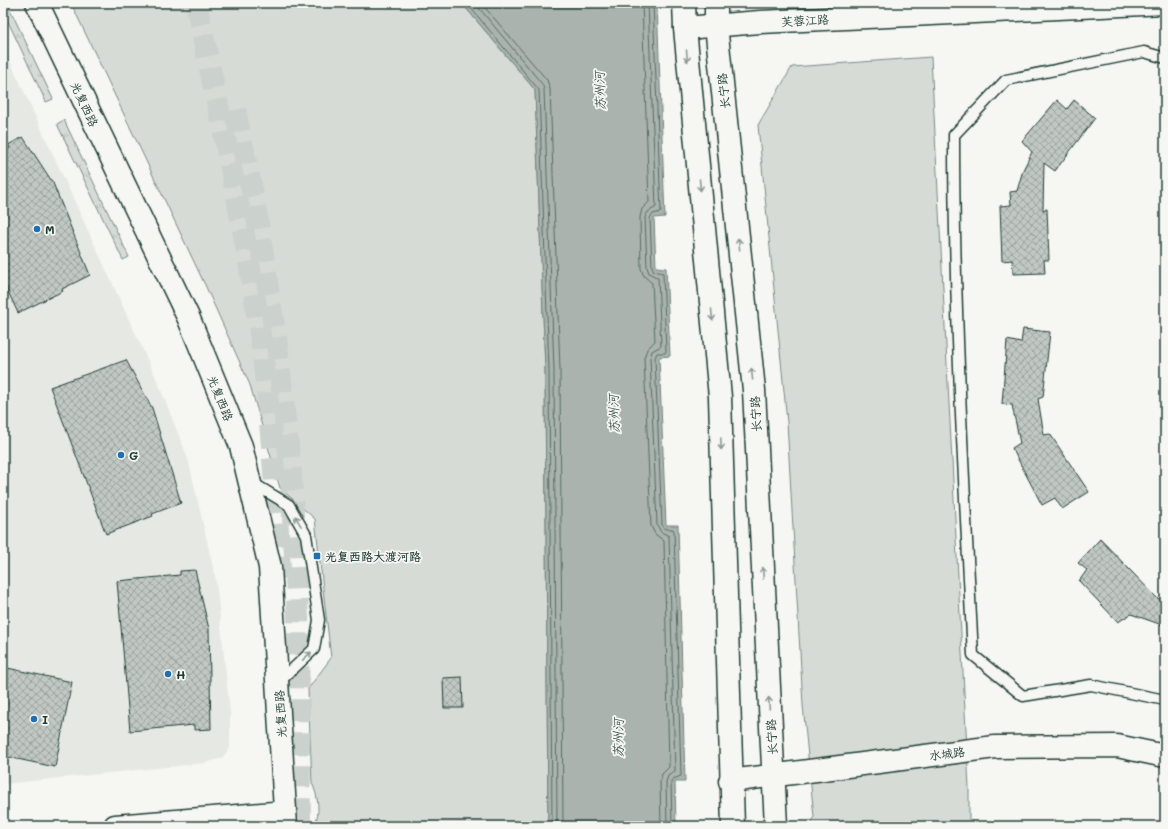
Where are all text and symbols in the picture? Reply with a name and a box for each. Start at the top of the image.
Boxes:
street label: 芙蓉江路 [781,11,829,29]
one-way arrow [684,49,691,62]
water label: 苏州河 [590,69,608,111]
street label: 长宁路 [713,72,733,110]
street label: 光复西路 [68,79,102,129]
one-way arrow [696,178,703,191]
place label: M [45,221,55,237]
marker: M [32,224,42,234]
one-way arrow [735,238,743,251]
one-way arrow [708,308,716,321]
one-way arrow [749,368,756,381]
street label: 光复西路 [205,373,237,423]
water label: 苏州河 [604,392,622,434]
street label: 长宁路 [746,396,764,432]
one-way arrow [717,437,725,450]
place label: G [129,447,138,463]
marker: G [116,450,126,460]
one-way arrow [293,515,301,527]
place label: 光复西路大渡河路 [325,548,421,564]
marker: 光复西路大渡河路 [312,551,322,561]
one-way arrow [759,567,767,580]
one-way arrow [301,652,311,661]
place label: H [176,666,186,682]
marker: H [163,669,173,679]
street label: 光复西路 [271,690,289,738]
one-way arrow [766,697,773,710]
place label: I [42,711,48,727]
marker: I [29,714,39,724]
water label: 苏州河 [609,717,626,758]
street label: 长宁路 [762,719,780,755]
street label: 水城路 [928,743,966,763]

